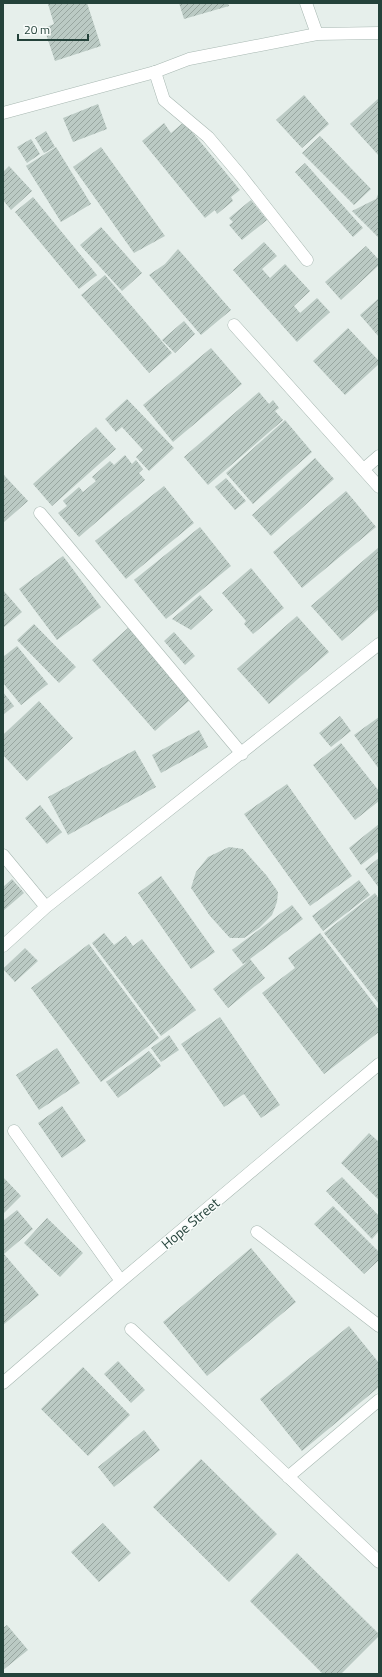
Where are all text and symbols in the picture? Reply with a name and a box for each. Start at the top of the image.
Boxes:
scale bar [18,16,88,42]
text: 20 m [24,20,50,39]
street label: Hope Street [156,1192,224,1254]

